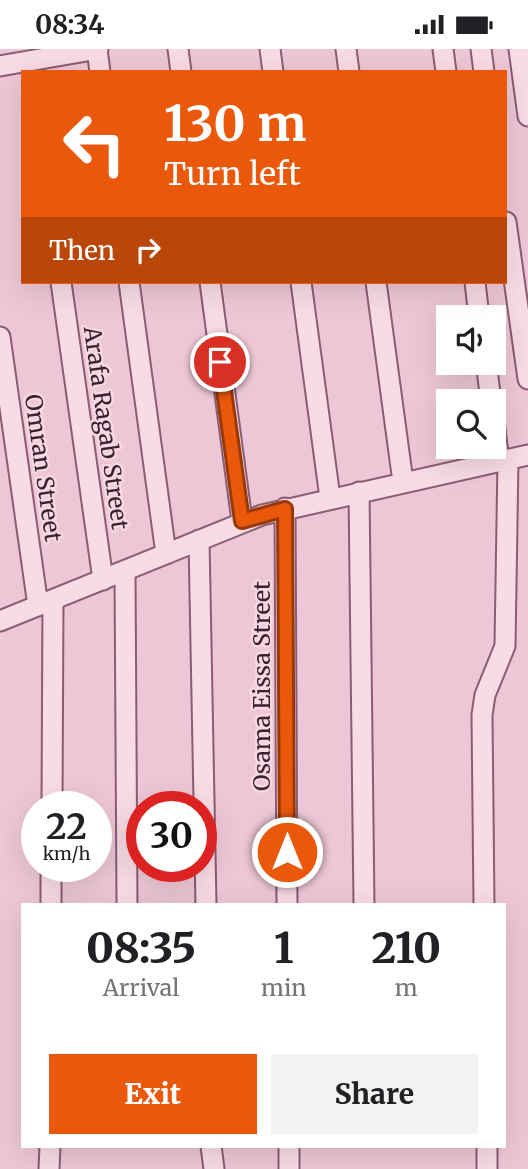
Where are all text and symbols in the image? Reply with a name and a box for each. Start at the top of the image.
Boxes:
text: 08:34 [35,8,105,41]
text: 130 m [164,93,307,154]
icon: left [49,98,140,189]
text: Turn left [164,154,301,194]
icon: right [129,231,167,269]
text: Then [49,234,115,267]
map controls [436,305,506,459]
button: sound [436,305,506,375]
street label: Arafa Ragab Street [78,324,135,531]
pin [190,332,250,392]
icon: arrive [201,343,239,381]
button: search [436,389,506,459]
street label: Omran Street [19,392,68,543]
street label: Osama Eissa Street [247,581,276,791]
speed limit sign: 30 [126,791,217,882]
text: 22 [46,805,87,849]
position arrow [250,815,324,889]
text: km/h [43,842,90,865]
text: 08:35 [86,922,196,974]
text: 1 [274,922,294,974]
text: 210 [372,922,441,974]
text: Arrival [103,973,179,1002]
text: min [261,973,307,1002]
text: m [395,973,418,1002]
button: Exit [49,1054,257,1134]
button: Share [271,1054,478,1134]

